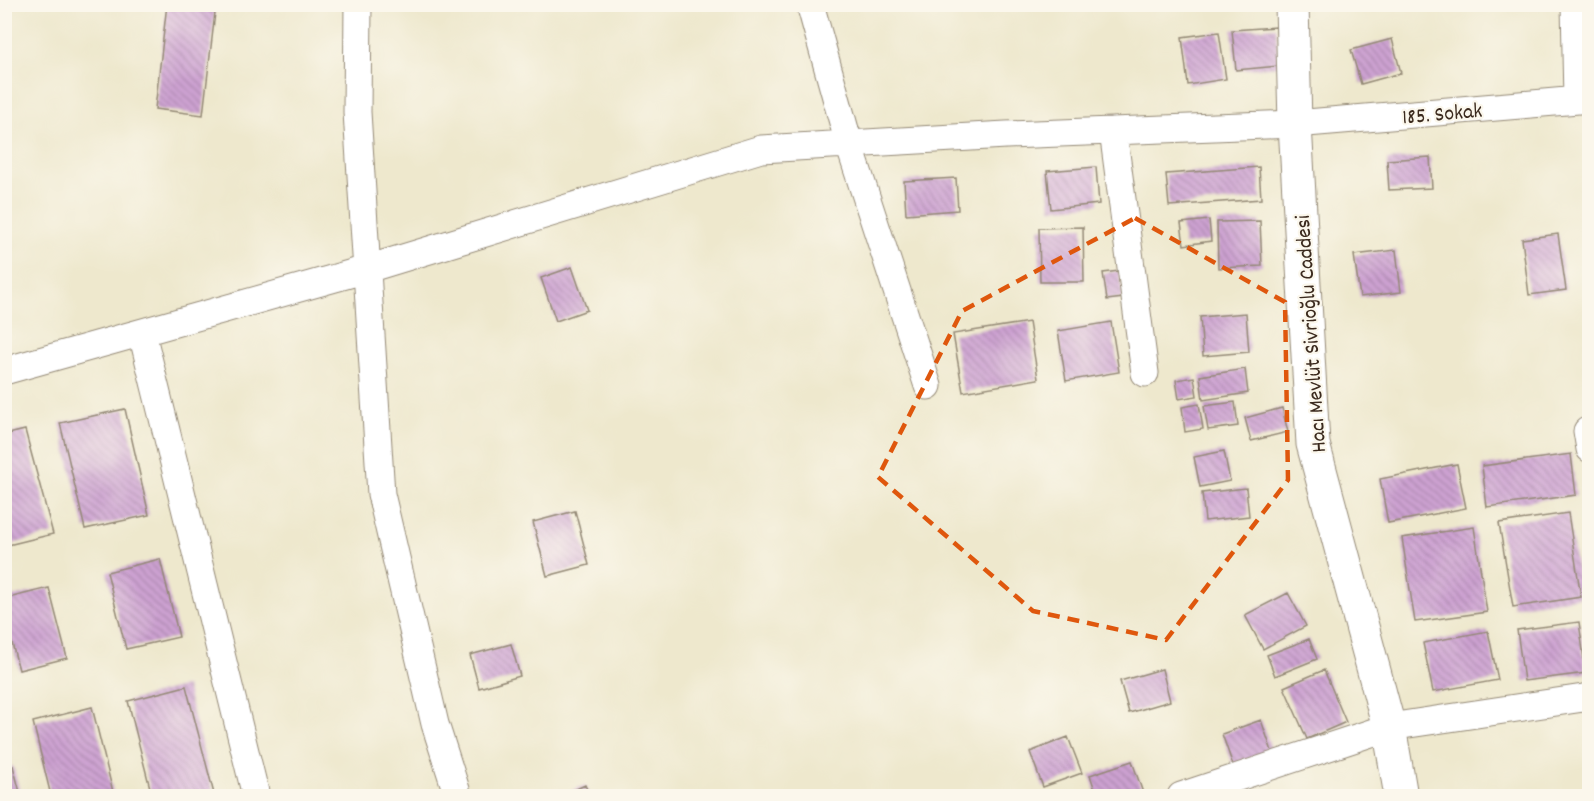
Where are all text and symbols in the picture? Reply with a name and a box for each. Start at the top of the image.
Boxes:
street label: 185. Sokak [1401,97,1484,134]
street label: Hacı Mevlüt Sivrioğlu Caddesi [1289,214,1336,454]

